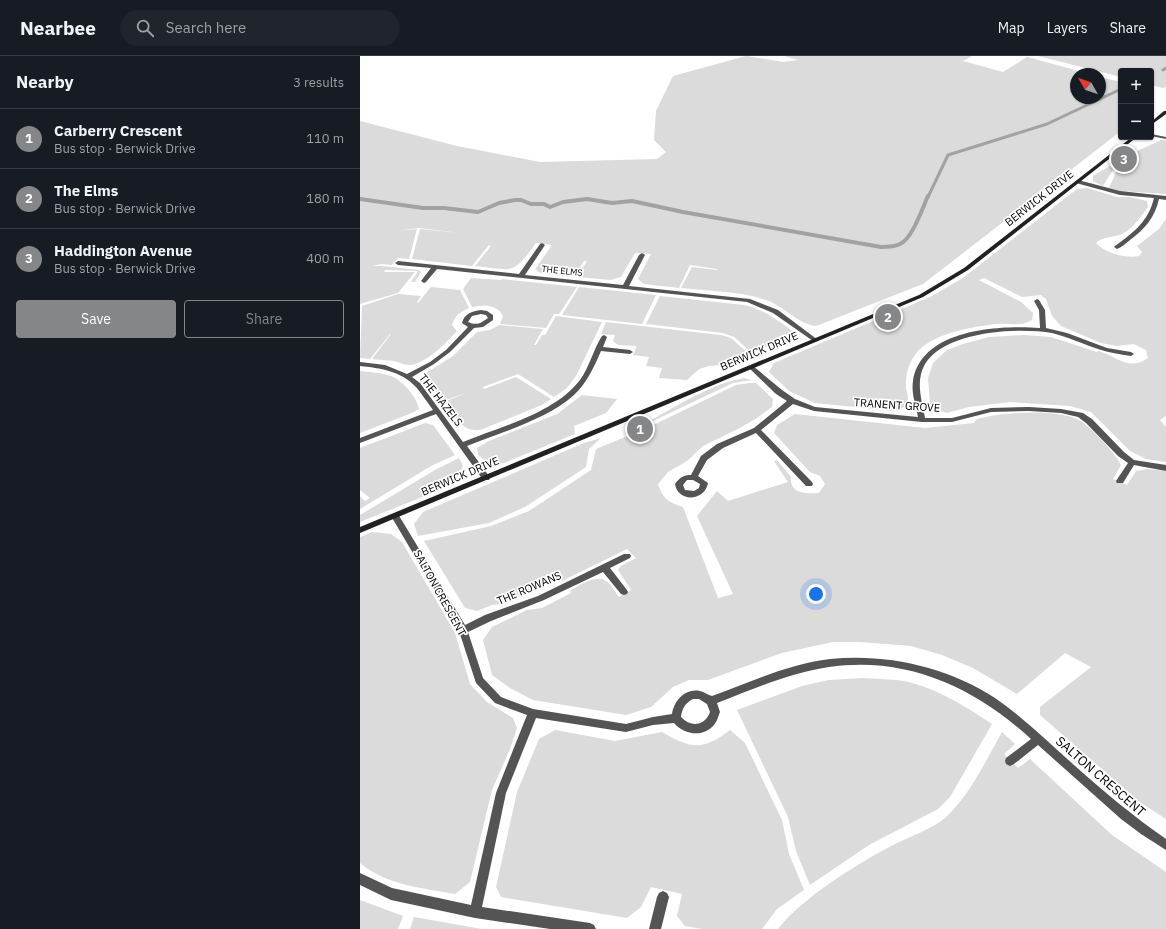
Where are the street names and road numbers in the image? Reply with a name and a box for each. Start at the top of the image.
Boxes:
street label: BERWICK DRIVE [1002,167,1076,229]
street label: THE ELMS [541,263,583,278]
street label: BERWICK DRIVE [718,328,800,374]
street label: THE HAZELS [416,371,466,429]
street label: TRANENT GROVE [853,395,941,415]
street label: BERWICK DRIVE [419,453,501,499]
street label: SALTON CRESCENT [411,547,470,639]
street label: THE ROWANS [495,568,563,608]
street label: SALTON CRESCENT [1052,733,1150,821]

